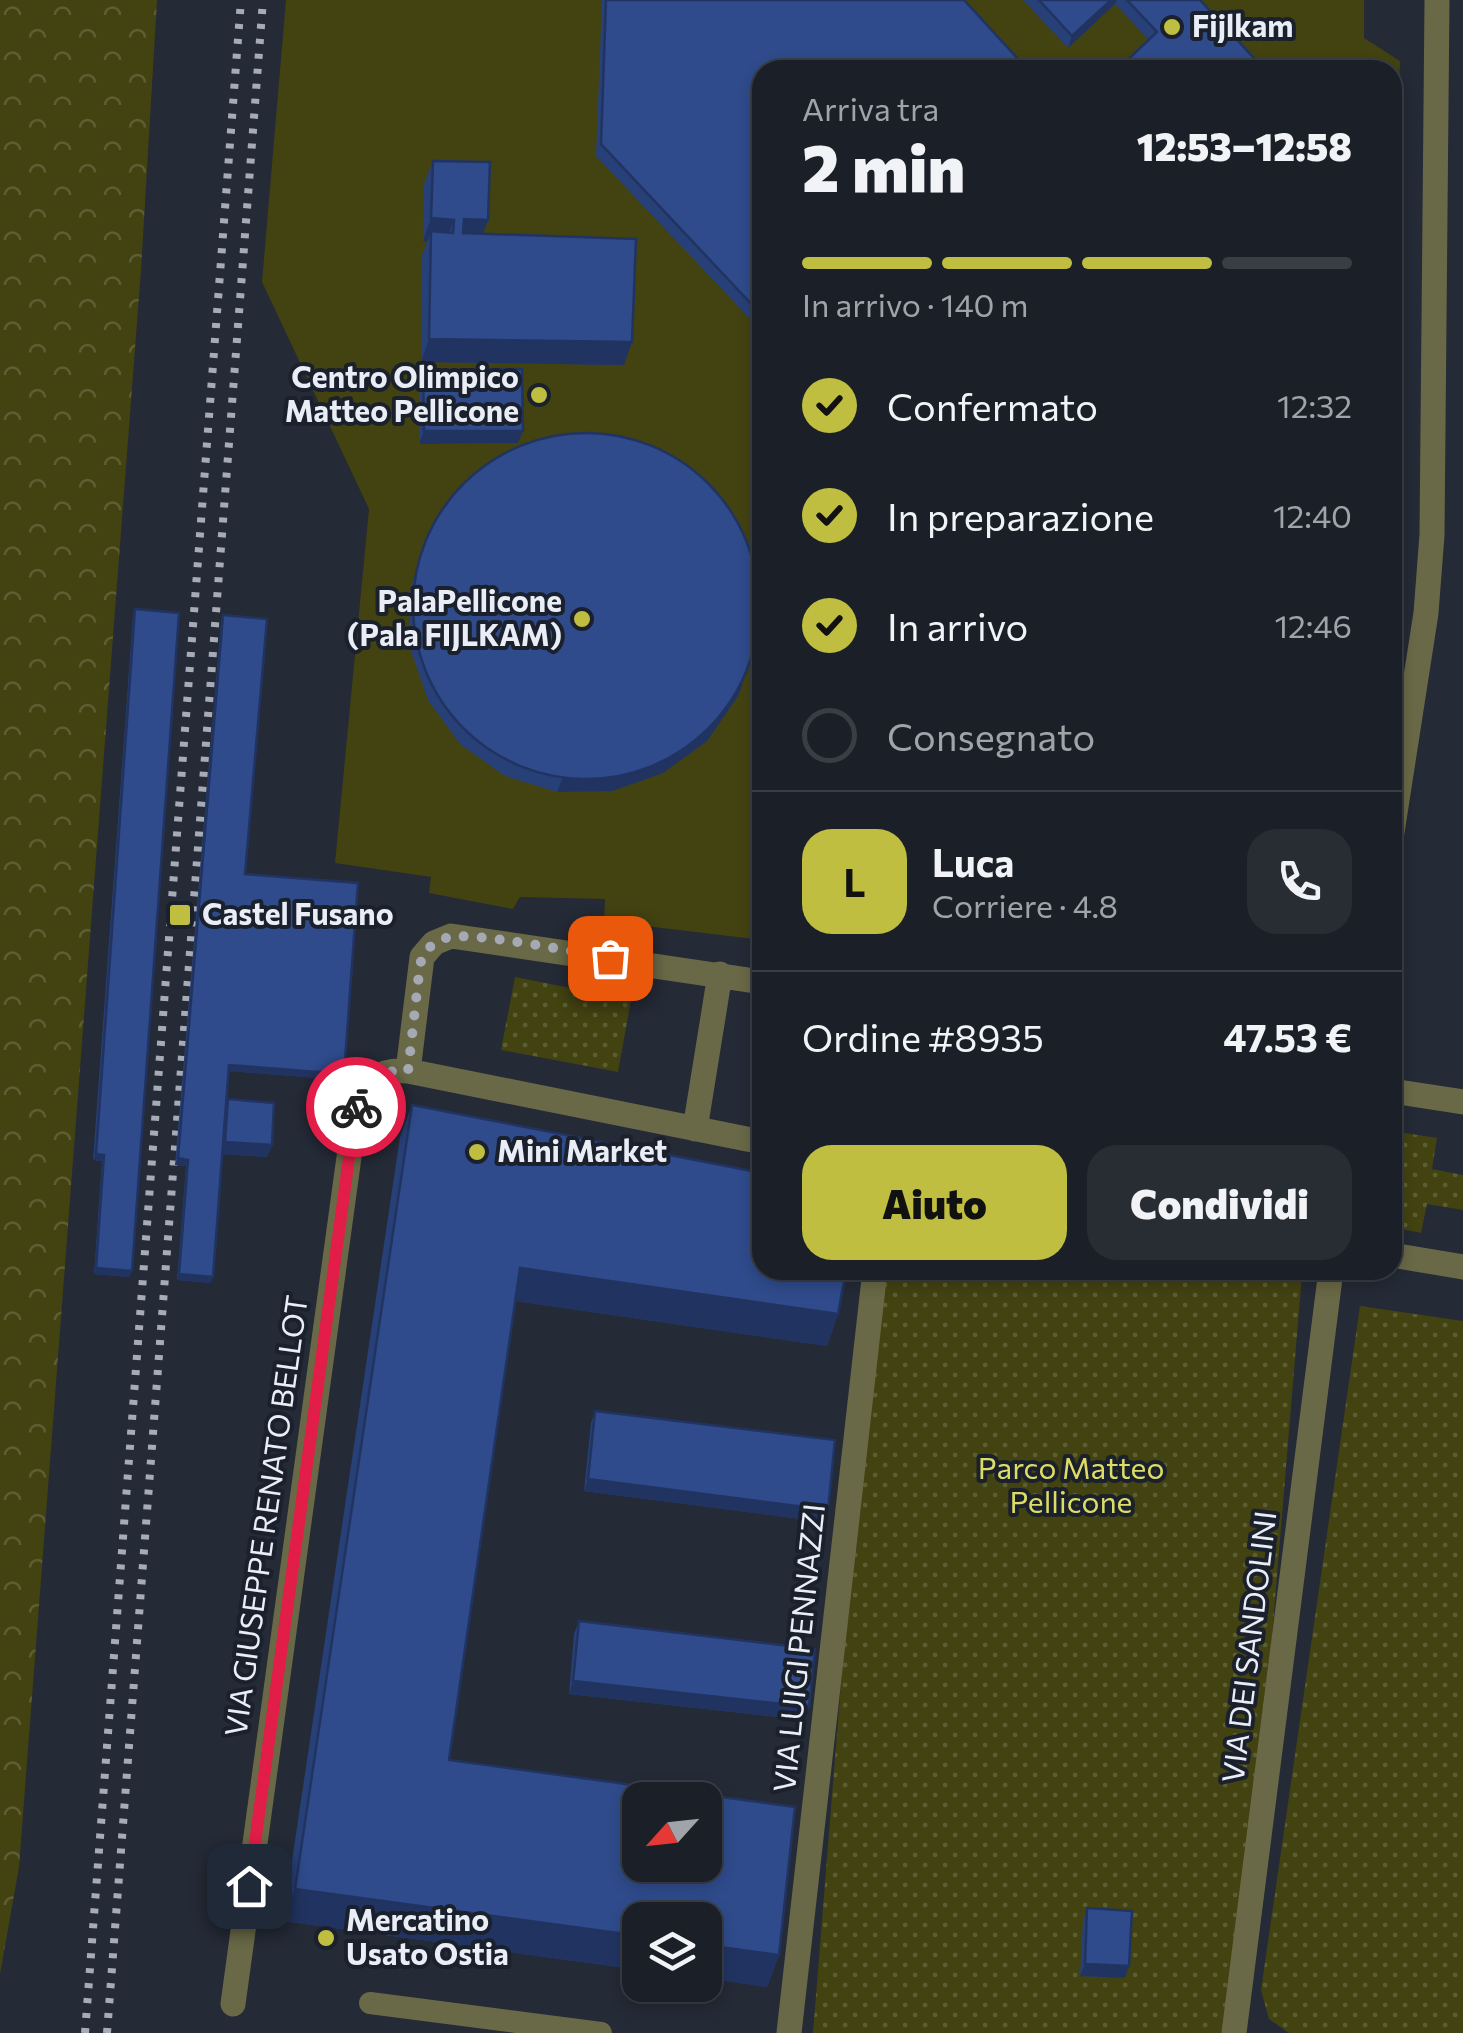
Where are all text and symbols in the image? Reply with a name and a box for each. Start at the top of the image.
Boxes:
place label: Fijlkam [1192,6,1293,43]
marker: Fijlkam [1161,16,1183,38]
text: Arriva tra [802,88,939,128]
text: 12:53–12:58 [1137,122,1352,169]
text: 2 min [802,126,965,205]
text: In arrivo · 140 m [802,284,1029,324]
place label: Centro Olimpico Matteo Pellicone [285,357,519,428]
icon: check [802,378,857,433]
text: Confermato [887,382,1098,429]
marker: Centro Olimpico Matteo Pellicone [528,384,550,406]
text: 12:32 [1277,385,1352,425]
icon: check [802,488,857,543]
text: In preparazione [887,492,1154,539]
text: 12:40 [1273,495,1352,535]
place label: PalaPellicone (Pala FIJLKAM) [347,581,562,652]
icon: check [802,598,857,653]
text: In arrivo [887,602,1028,649]
text: 12:46 [1274,605,1352,645]
marker: PalaPellicone (Pala FIJLKAM) [571,608,593,630]
text: Consegnato [887,712,1095,759]
button: phone [1247,829,1352,934]
text: Luca [932,838,1014,885]
text: L [843,858,866,905]
text: Corriere · 4.8 [932,885,1118,925]
place label: Castel Fusano [202,894,394,931]
marker: Castel Fusano [167,902,193,928]
pin [568,916,653,1001]
icon: bag [583,931,638,986]
text: Ordine #8935 [802,1013,1044,1060]
text: 47.53 € [1223,1013,1352,1060]
courier [306,1057,406,1157]
icon: bike [329,1080,384,1135]
place label: Mini Market [497,1131,667,1168]
marker: Mini Market [466,1141,488,1163]
button: Aiuto [802,1145,1067,1260]
button: Condividi [1087,1145,1352,1260]
street label: VIA GIUSEPPE RENATO BELLOT [215,1293,314,1739]
park label: Parco Matteo Pellicone [978,1448,1164,1519]
street label: VIA LUIGI PENNAZZI [764,1502,831,1794]
street label: VIA DEI SANDOLINI [1212,1509,1283,1785]
north arrow [622,1782,722,1882]
map controls [622,1782,722,2002]
pin [207,1844,292,1929]
icon: home [222,1859,277,1914]
place label: Mercatino Usato Ostia [346,1900,509,1971]
button: layers [622,1902,722,2002]
marker: Mercatino Usato Ostia [315,1927,337,1949]

